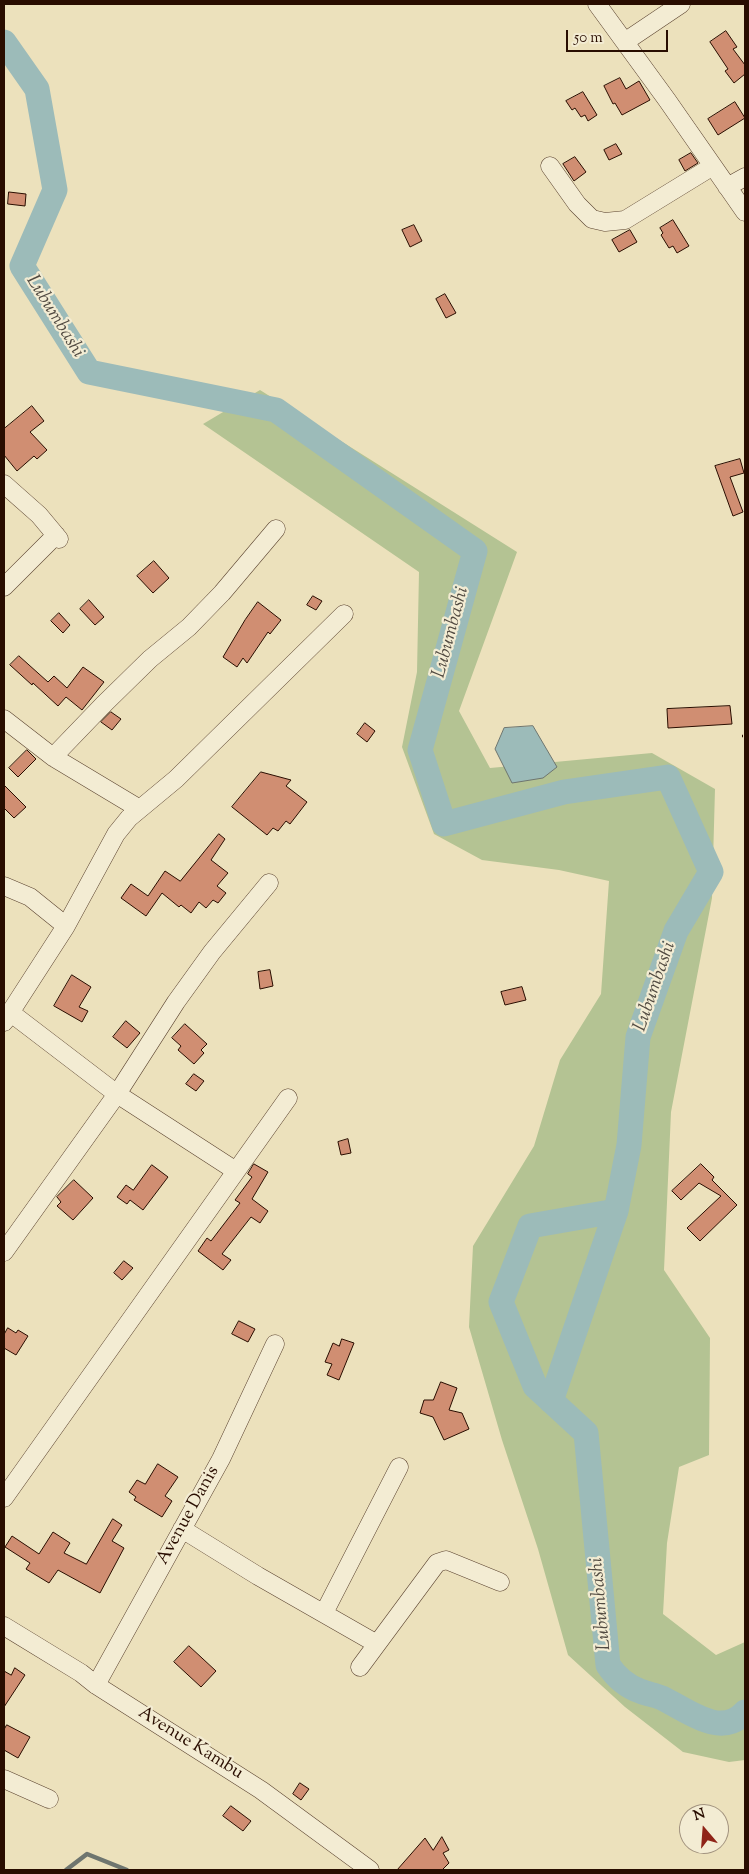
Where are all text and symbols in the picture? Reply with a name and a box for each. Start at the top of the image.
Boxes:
scale bar [569,20,672,52]
text: 50 m [574,28,603,49]
water label: Lubumbashi [20,271,88,363]
water label: Lubumbashi [429,585,475,681]
water label: Lubumbashi [630,939,682,1035]
street label: Avenue Danis [153,1463,225,1569]
water label: Lubumbashi [587,1557,617,1651]
street label: Avenue Kambu [133,1703,247,1785]
north arrow [679,1804,729,1854]
text: N [691,1804,708,1827]

